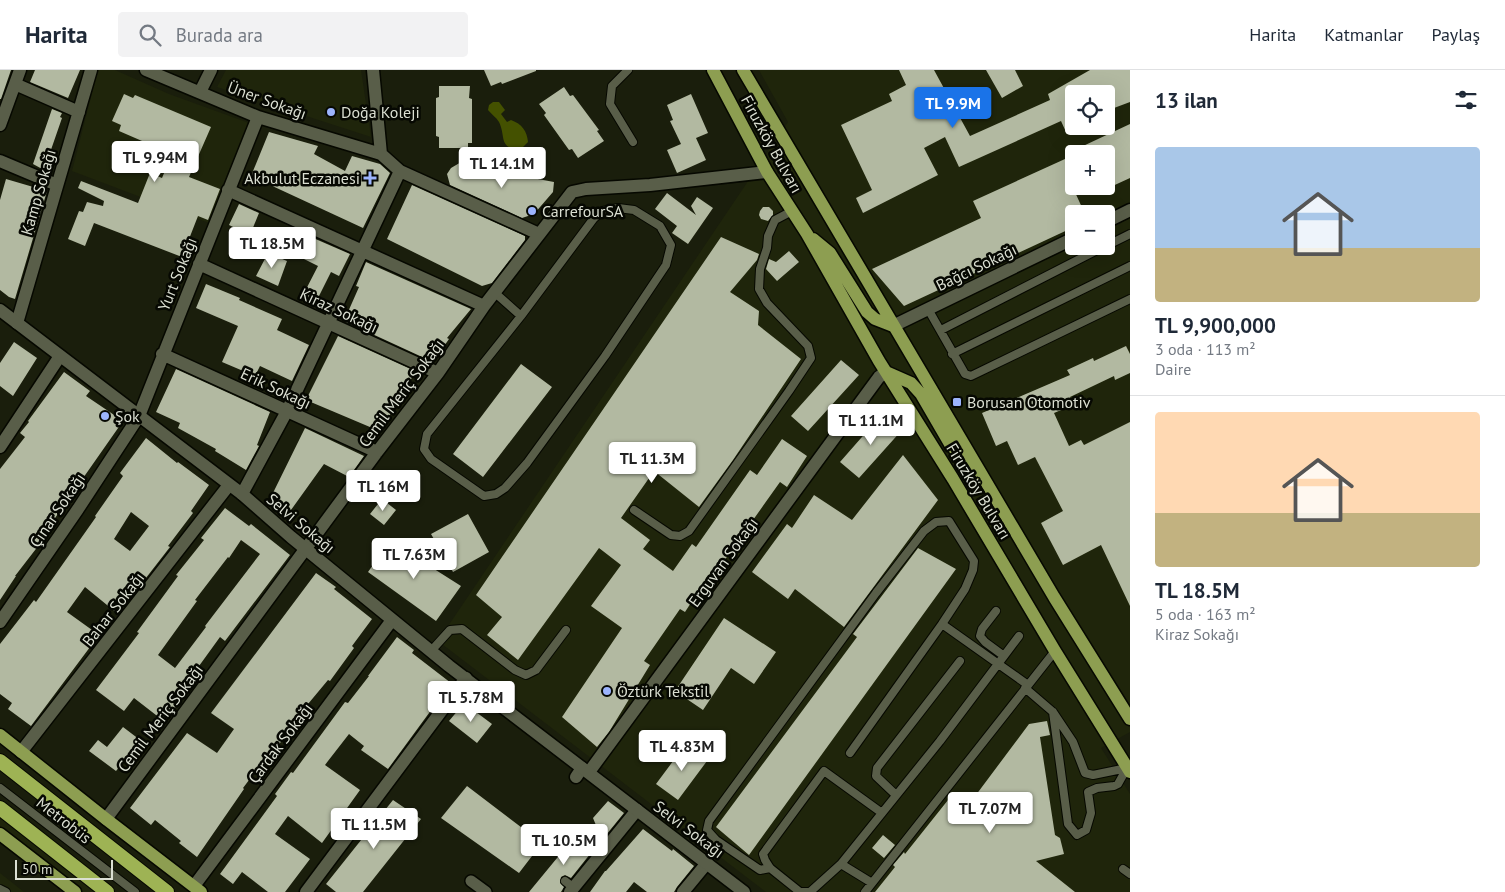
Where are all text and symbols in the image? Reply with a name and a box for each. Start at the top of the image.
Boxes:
search box [118,12,468,57]
text: Harita [25,19,88,50]
icon: search [136,21,164,49]
text: Burada ara [176,23,263,47]
text: Harita [1249,23,1296,46]
text: Katmanlar [1324,23,1403,46]
text: Paylaş [1431,23,1480,46]
street label: Üner Sokağı [225,76,309,124]
map controls [1065,85,1115,255]
button: locate [1065,85,1115,135]
icon: filters [1452,86,1480,114]
pin: TL 9.9M [907,87,999,129]
text: 13 ilan [1155,87,1218,114]
street label: Firuzköy Bulvarı [737,92,807,196]
text: TL 9.9M [925,93,981,113]
place label: Doğa Koleji [341,102,420,122]
marker: Doğa Koleji [325,106,337,118]
pin: TL 9.94M [103,140,207,183]
button: + [1065,145,1115,195]
pin: TL 14.1M [450,146,554,189]
street label: Kamp Sokağı [16,147,60,237]
text: TL 9.94M [123,147,187,167]
text: TL 14.1M [470,153,534,173]
place label: Akbulut Eczanesi [244,168,360,188]
marker: Akbulut Eczanesi [364,172,376,184]
icon: home [1273,179,1363,269]
place label: CarrefourSA [542,201,624,221]
marker: CarrefourSA [526,205,538,217]
button: − [1065,205,1115,255]
pin: TL 18.5M [220,226,324,269]
text: TL 18.5M [240,233,304,253]
street label: Yurt Sokağı [153,234,201,314]
street label: Bağcı Sokağı [932,239,1020,295]
street label: Kiraz Sokağı [297,283,381,337]
text: TL 9,900,000 [1155,312,1276,339]
street label: Cemil Meriç Sokağı [354,335,448,451]
text: 3 oda · 113 m² [1155,339,1256,359]
text: Daire [1155,359,1191,379]
street label: Erik Sokağı [238,363,314,413]
place label: Borusan Otomotiv [967,392,1091,412]
marker: Borusan Otomotiv [951,396,963,408]
pin: TL 11.1M [819,404,923,446]
place label: Şok [115,406,140,426]
marker: Şok [99,410,111,422]
text: TL 11.1M [839,410,903,430]
street label: Firuzköy Bulvarı [942,439,1016,543]
pin: TL 11.3M [600,442,704,484]
icon: home [1273,445,1363,535]
text: TL 11.3M [620,448,684,468]
street label: Çınar Sokağı [25,469,89,551]
pin: TL 16M [342,470,424,512]
text: TL 16M [357,476,409,496]
street label: Selvi Sokağı [263,489,339,557]
street label: Erguvan Sokağı [684,513,762,611]
pin: TL 7.63M [362,538,466,580]
text: TL 7.63M [383,544,445,564]
street label: Bahar Sokağı [78,568,148,650]
text: TL 18.5M [1155,577,1240,604]
text: 5 oda · 163 m² [1155,604,1256,624]
text: Kiraz Sokağı [1155,624,1239,644]
street label: Cemil Meriç Sokağı [113,660,207,776]
pin: TL 5.78M [419,680,523,723]
place label: Öztürk Tekstil [617,681,709,701]
marker: Öztürk Tekstil [601,685,613,697]
text: TL 5.78M [439,687,503,707]
street label: Çardak Sokağı [243,699,317,787]
pin: TL 4.83M [630,730,734,772]
text: TL 4.83M [650,736,714,756]
street label: Metrobüs [33,792,96,848]
pin: TL 7.07M [938,792,1042,834]
street label: Selvi Sokağı [650,796,728,862]
text: TL 7.07M [959,798,1021,818]
pin: TL 11.5M [322,808,426,850]
text: TL 11.5M [342,814,406,834]
pin: TL 10.5M [512,824,616,866]
text: TL 10.5M [532,830,596,850]
scale bar [15,857,112,880]
text: 50 m [22,860,52,878]

